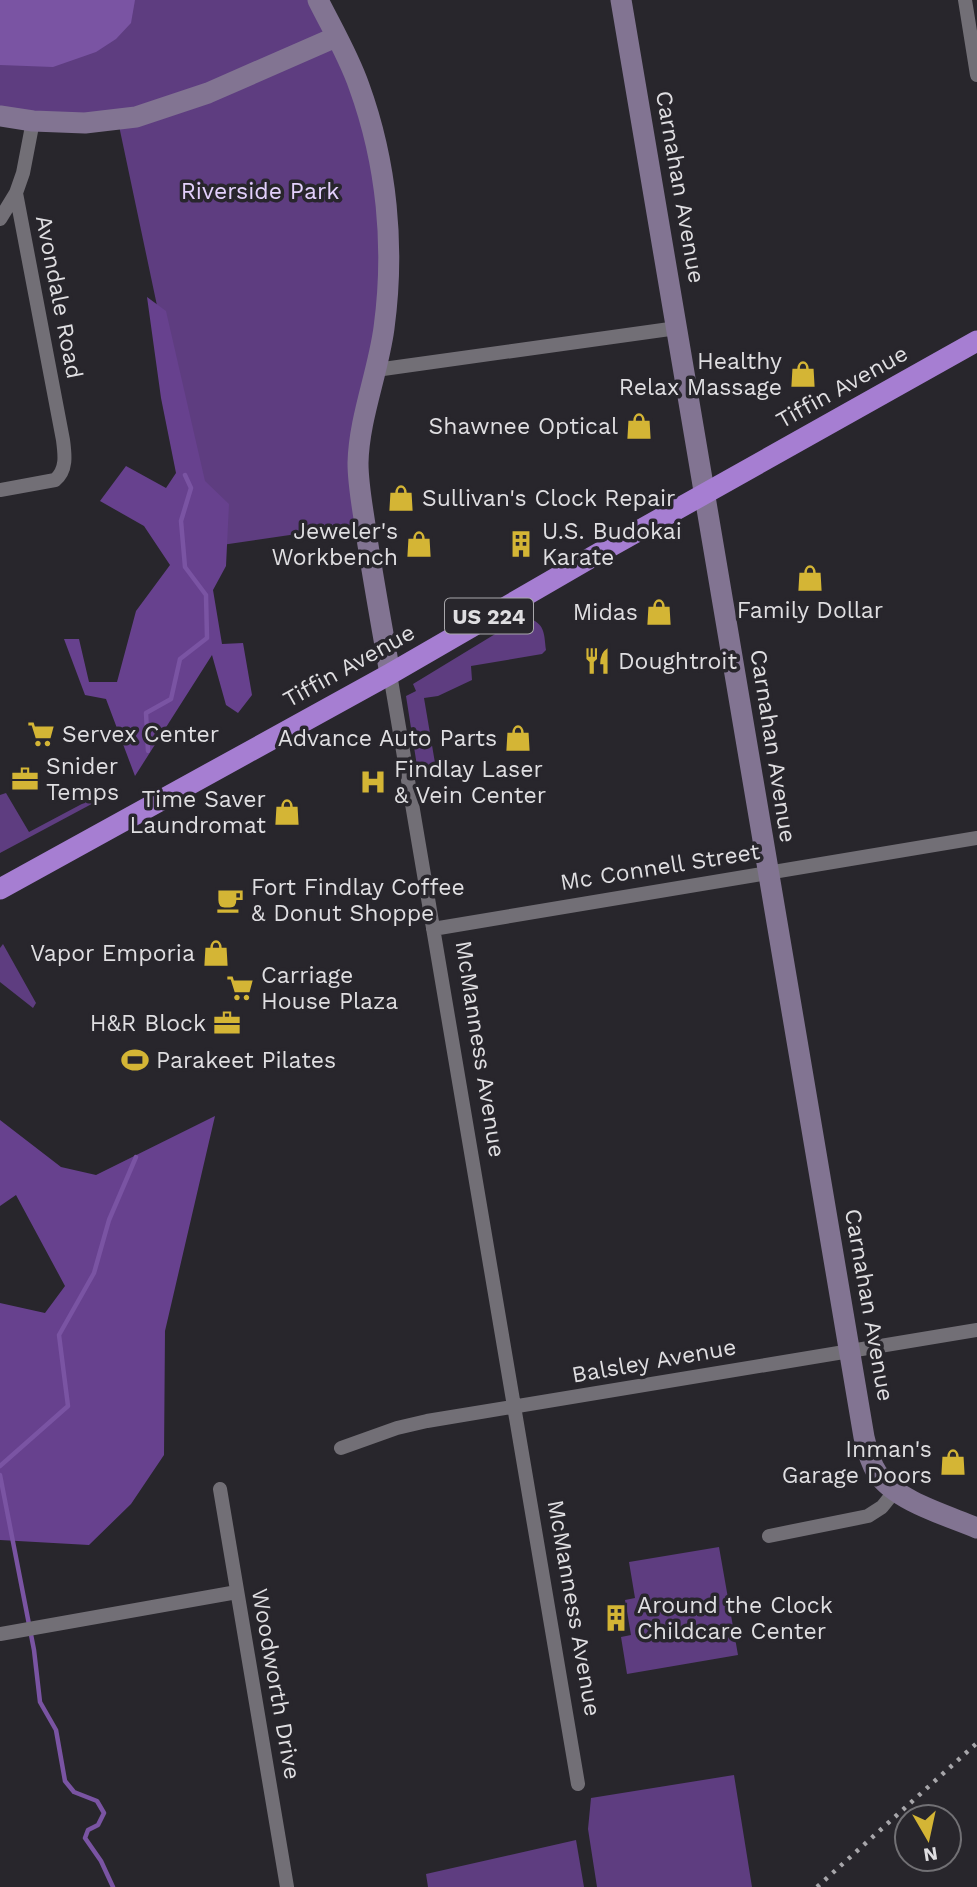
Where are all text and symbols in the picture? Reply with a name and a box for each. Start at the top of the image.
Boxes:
street label: Carnahan Avenue [650,89,710,285]
park label: Riverside Park [181,178,339,205]
street label: Avondale Road [30,213,88,381]
street label: Tiffin Avenue [771,340,913,434]
place label: Healthy Relax Massage [619,348,782,401]
shop icon: Healthy Relax Massage [788,359,818,389]
shop icon: Shawnee Optical [624,411,654,441]
place label: Shawnee Optical [428,413,618,440]
shop icon: Sullivan's Clock Repair [386,483,416,513]
place label: Sullivan's Clock Repair [422,485,675,512]
place label: Jeweler's Workbench [271,518,398,571]
place label: U.S. Budokai Karate [542,518,682,571]
shop icon: Jeweler's Workbench [404,529,434,559]
building icon: U.S. Budokai Karate [506,529,536,559]
shop icon: Family Dollar [795,563,825,593]
shop icon: Midas [644,597,674,627]
place label: Family Dollar [737,597,883,624]
road number: US 224 [445,598,533,634]
place label: Midas [573,599,638,626]
street label: Tiffin Avenue [278,619,420,713]
restaurant icon: Doughtroit [582,646,612,676]
street label: Carnahan Avenue [744,647,802,845]
place label: Doughtroit [618,648,737,675]
supermarket icon: Servex Center [26,719,56,749]
place label: Servex Center [62,721,219,748]
shop icon: Advance Auto Parts [503,723,533,753]
place label: Advance Auto Parts [278,725,497,752]
place label: Snider Temps [46,753,119,806]
place label: Findlay Laser & Vein Center [394,756,546,809]
office icon: Snider Temps [10,764,40,794]
hospital icon: Findlay Laser & Vein Center [358,767,388,797]
place label: Time Saver Laundromat [129,786,266,839]
shop icon: Time Saver Laundromat [272,797,302,827]
street label: Mc Connell Street [558,838,762,896]
place label: Fort Findlay Coffee & Donut Shoppe [251,874,465,927]
cafe icon: Fort Findlay Coffee & Donut Shoppe [215,885,245,915]
shop icon: Vapor Emporia [201,938,231,968]
street label: McManness Avenue [450,939,510,1159]
place label: Vapor Emporia [30,940,195,967]
place label: Carriage House Plaza [261,962,398,1015]
supermarket icon: Carriage House Plaza [225,973,255,1003]
office icon: H&R Block [212,1008,242,1038]
place label: H&R Block [90,1010,206,1037]
sports icon: Parakeet Pilates [120,1045,150,1075]
place label: Parakeet Pilates [156,1047,336,1074]
street label: Carnahan Avenue [839,1207,899,1403]
street label: Balsley Avenue [570,1333,738,1389]
place label: Inman's Garage Doors [782,1436,932,1489]
shop icon: Inman's Garage Doors [938,1447,968,1477]
street label: McManness Avenue [542,1498,606,1718]
street label: Woodworth Drive [246,1586,306,1782]
place label: Around the Clock Childcare Center [637,1592,833,1645]
building icon: Around the Clock Childcare Center [601,1603,631,1633]
north arrow [893,1803,963,1873]
text: N [922,1842,939,1867]

